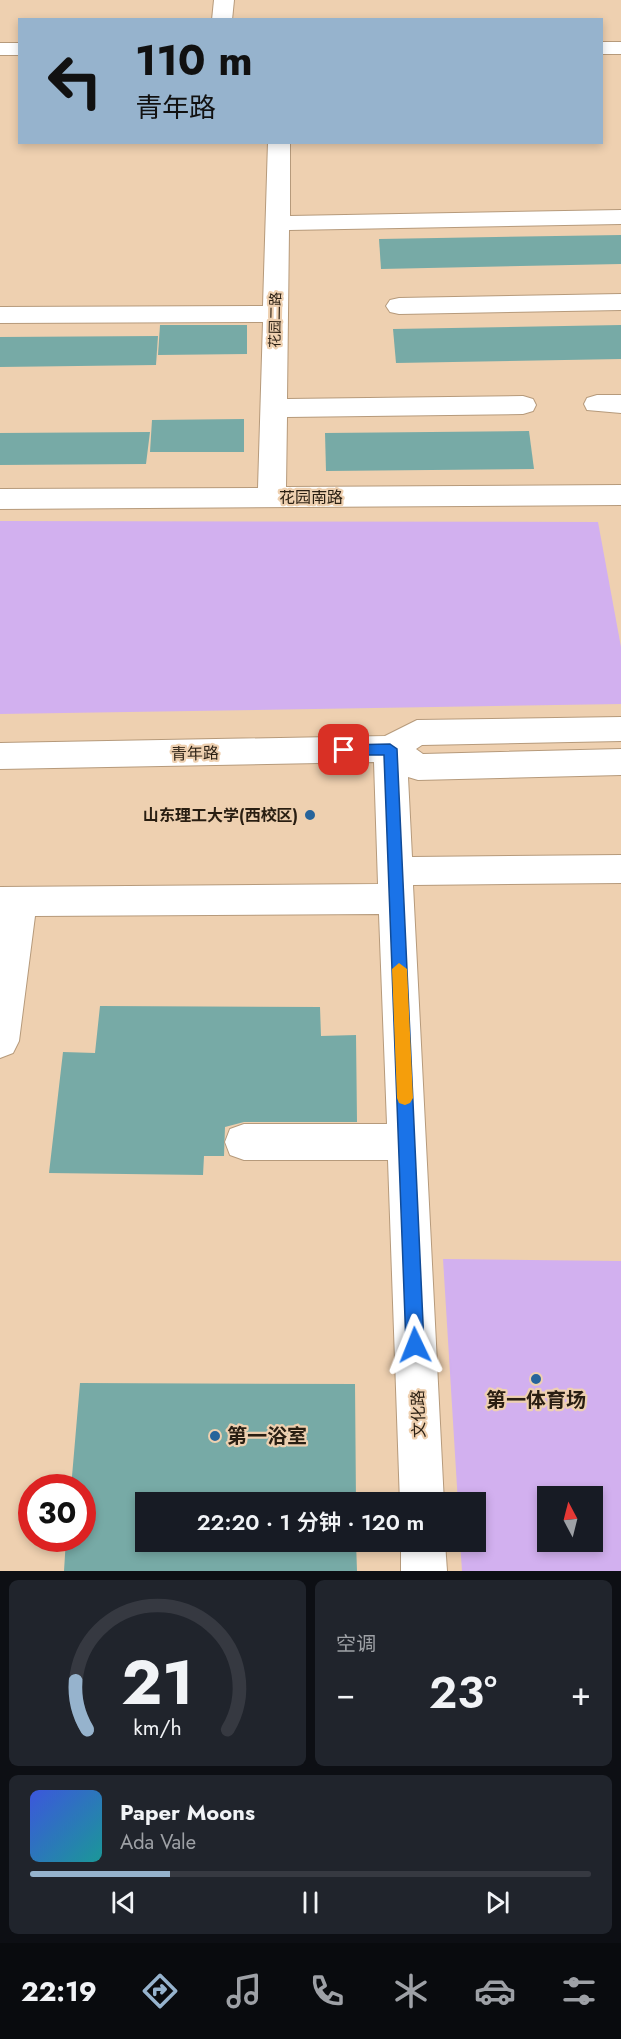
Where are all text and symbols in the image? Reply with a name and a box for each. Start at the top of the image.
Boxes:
text: 110 m [135,30,253,91]
icon: left [36,42,114,120]
text: 青年路 [135,88,216,127]
street label: 花园二路 [265,292,285,348]
street label: 花园南路 [279,486,343,509]
pin [318,724,369,775]
icon: arrive [327,733,360,766]
street label: 青年路 [171,742,219,765]
place label: 山东理工大学(西校区) [143,804,298,827]
marker: 山东理工大学(西校区) [303,808,317,822]
position arrow [383,1313,447,1377]
marker: 第一体育场 [529,1372,543,1386]
place label: 第一体育场 [486,1386,586,1415]
street label: 文化路 [406,1390,431,1438]
place label: 第一浴室 [227,1422,307,1451]
marker: 第一浴室 [208,1429,222,1443]
speed limit sign: 30 [18,1474,96,1552]
north arrow [537,1486,603,1552]
map controls [537,1486,603,1552]
text: 22:20 · 1 分钟 · 120 m [197,1506,424,1538]
text: 空调 [336,1630,376,1659]
text: 21 [121,1637,194,1727]
text: 23° [429,1660,497,1725]
text: − [336,1670,355,1717]
text: + [571,1670,591,1717]
text: km/h [133,1712,182,1743]
text: Paper Moons [120,1796,255,1828]
text: Ada Vale [120,1828,196,1857]
icon: previous [107,1886,140,1919]
icon: pause [294,1886,327,1919]
icon: next [481,1886,514,1919]
icon: directions [139,1970,181,2012]
icon: music [223,1970,265,2012]
icon: phone [306,1970,348,2012]
icon: climate [390,1970,432,2012]
icon: car [474,1970,516,2012]
icon: filters [558,1970,600,2012]
text: 22:19 [21,1972,97,2011]

